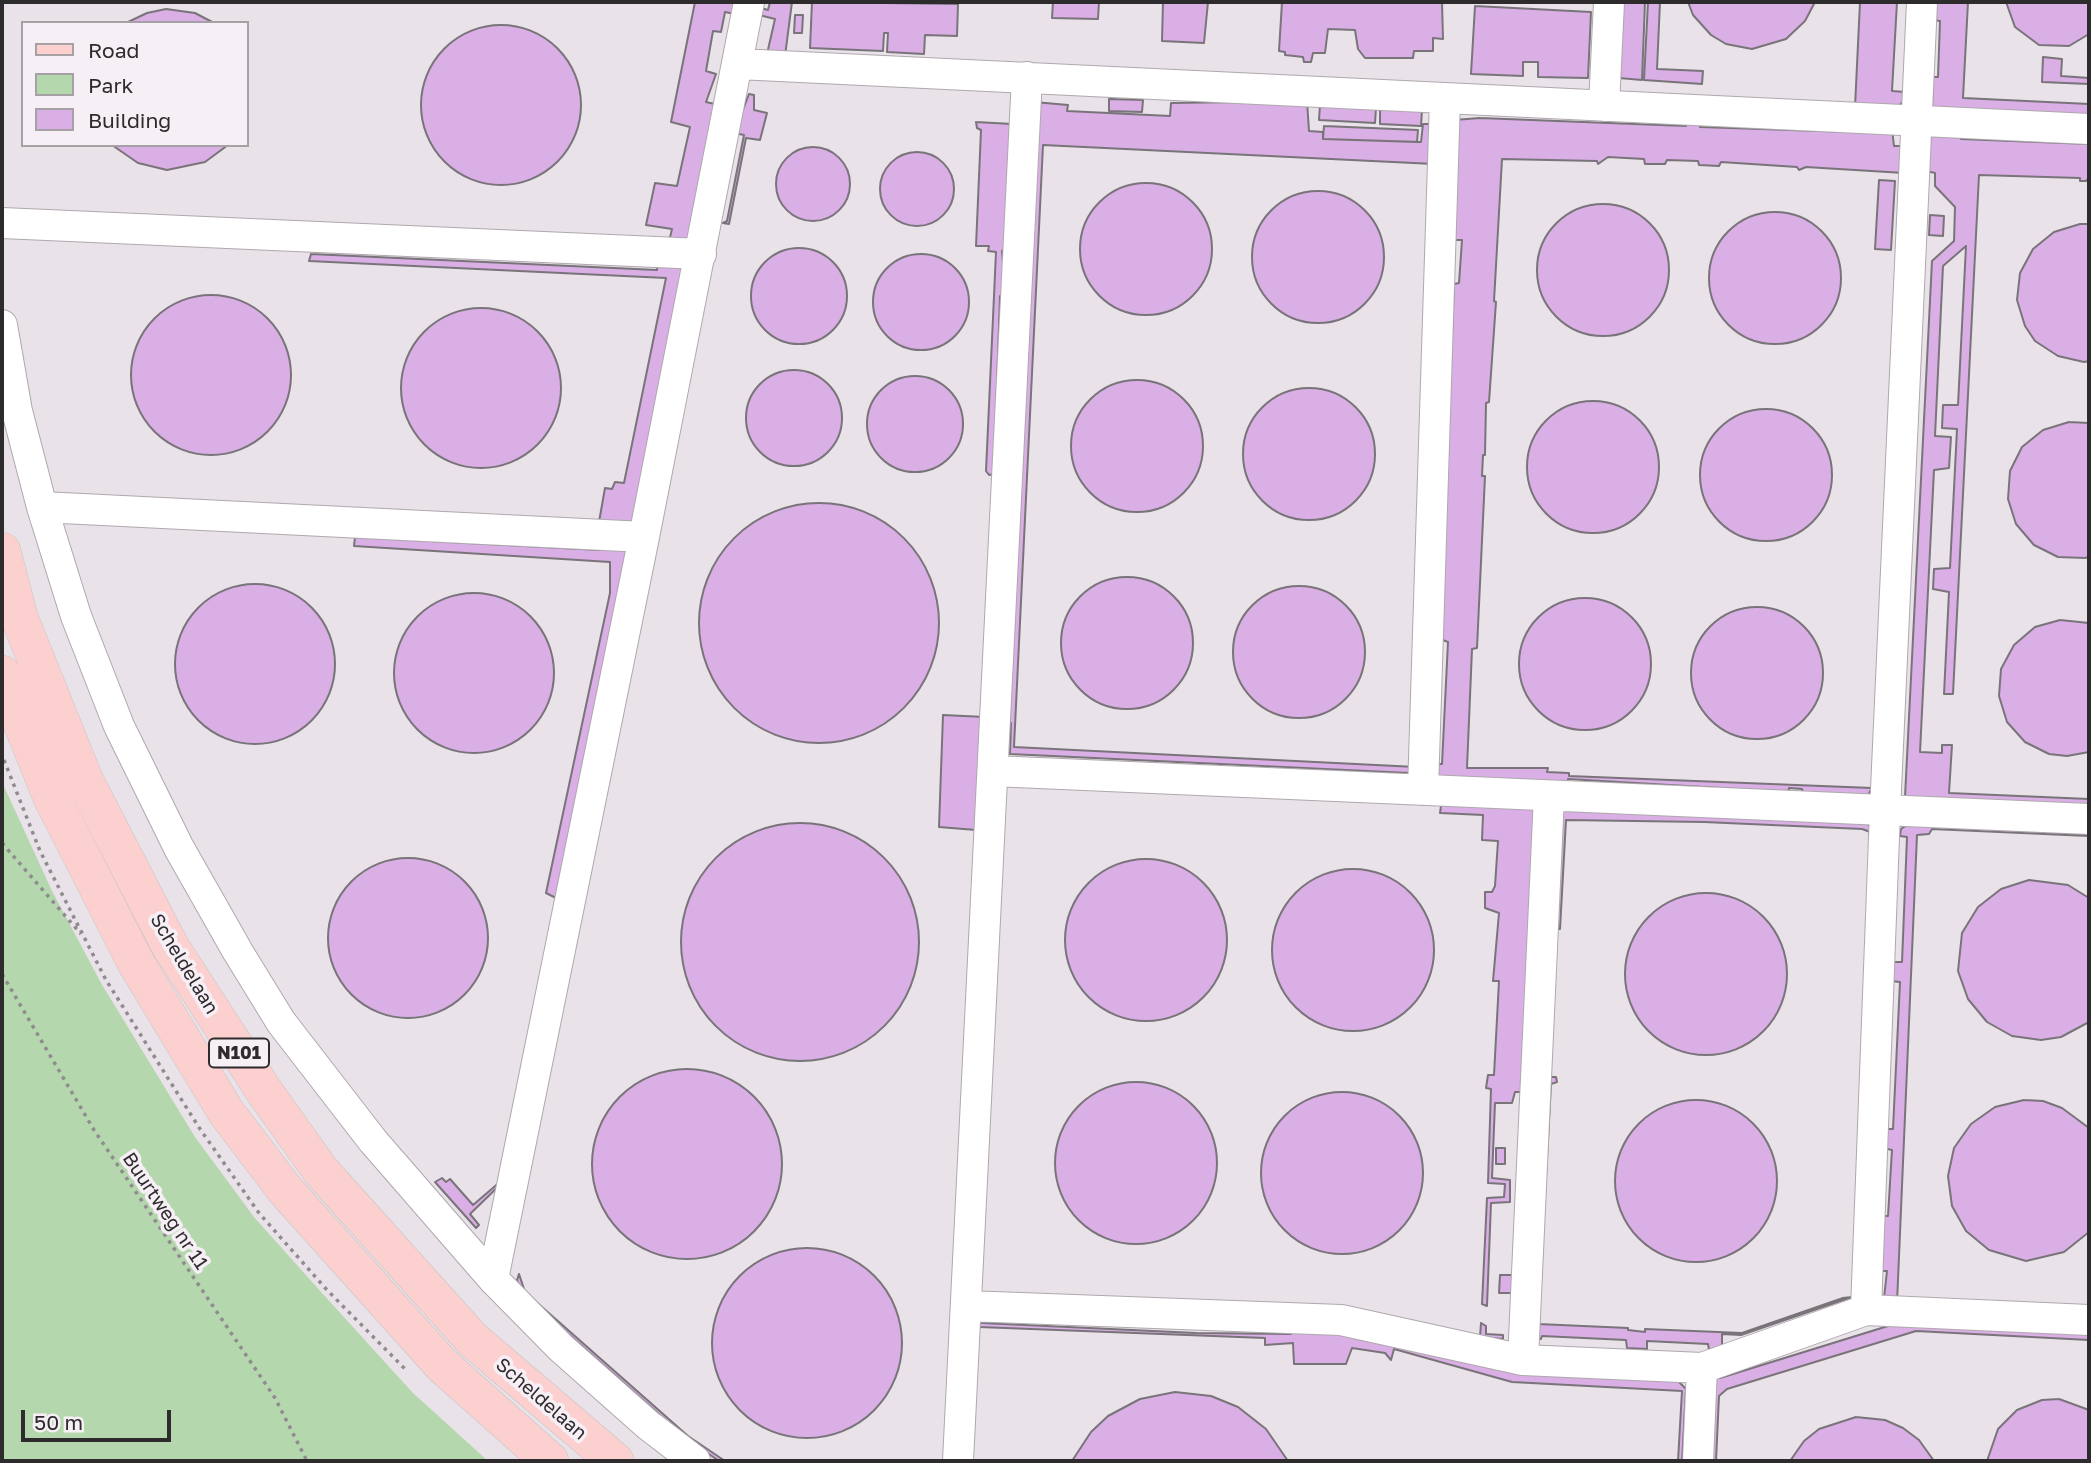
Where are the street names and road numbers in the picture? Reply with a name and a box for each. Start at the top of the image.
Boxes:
street label: Scheldelaan [145,910,223,1018]
road number: N101 [209,1038,269,1068]
street label: Buurtweg nr 11 [117,1148,213,1274]
street label: Scheldelaan [491,1353,591,1445]

